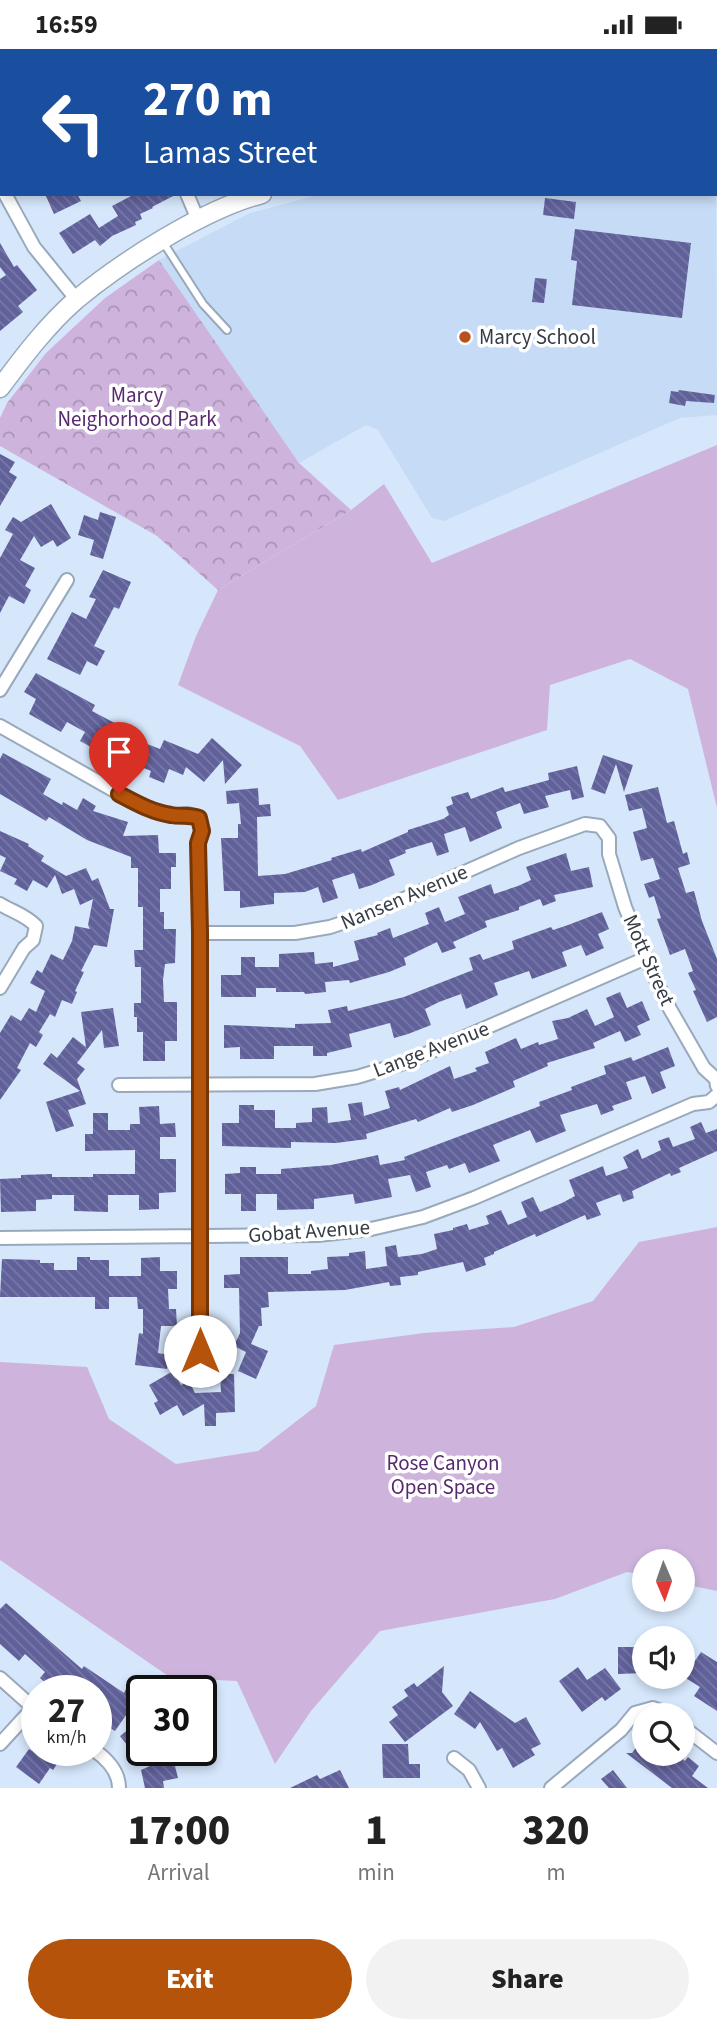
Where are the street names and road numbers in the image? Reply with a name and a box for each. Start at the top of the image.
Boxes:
street label: Nansen Avenue [336,857,472,937]
street label: Mott Street [616,910,682,1010]
street label: Lange Avenue [369,1013,493,1085]
street label: Gobat Avenue [247,1212,371,1250]

